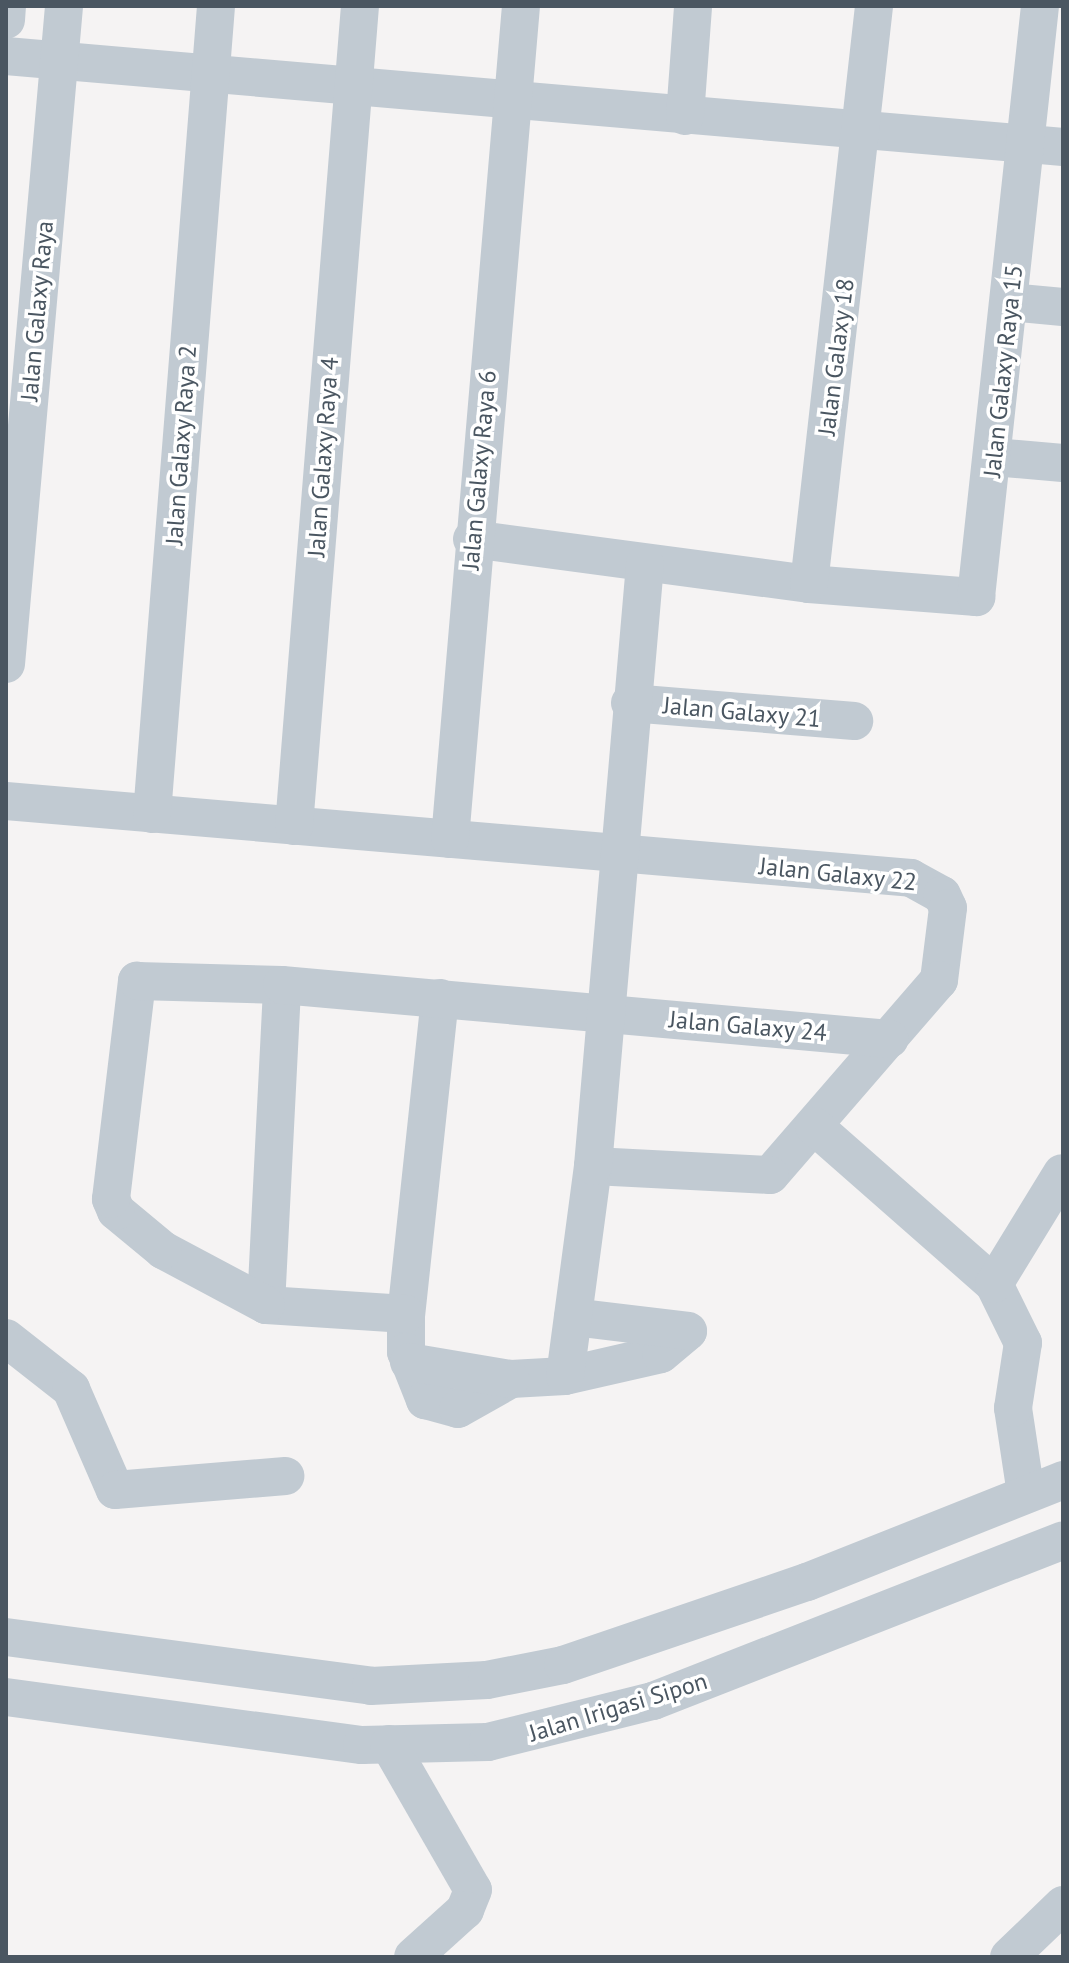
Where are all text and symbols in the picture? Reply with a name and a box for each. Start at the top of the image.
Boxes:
street label: Jalan Galaxy Raya [15,219,59,403]
street label: Jalan Galaxy Raya 15 [977,263,1029,479]
street label: Jalan Galaxy 18 [812,276,860,438]
street label: Jalan Galaxy Raya 2 [160,344,202,546]
street label: Jalan Galaxy Raya 4 [302,356,344,558]
street label: Jalan Galaxy Raya 6 [456,369,502,571]
street label: Jalan Galaxy 21 [662,691,822,733]
street label: Jalan Galaxy 22 [758,851,918,897]
street label: Jalan Galaxy 24 [668,1005,828,1047]
street label: Jalan Irigasi Sipon [525,1666,711,1748]

